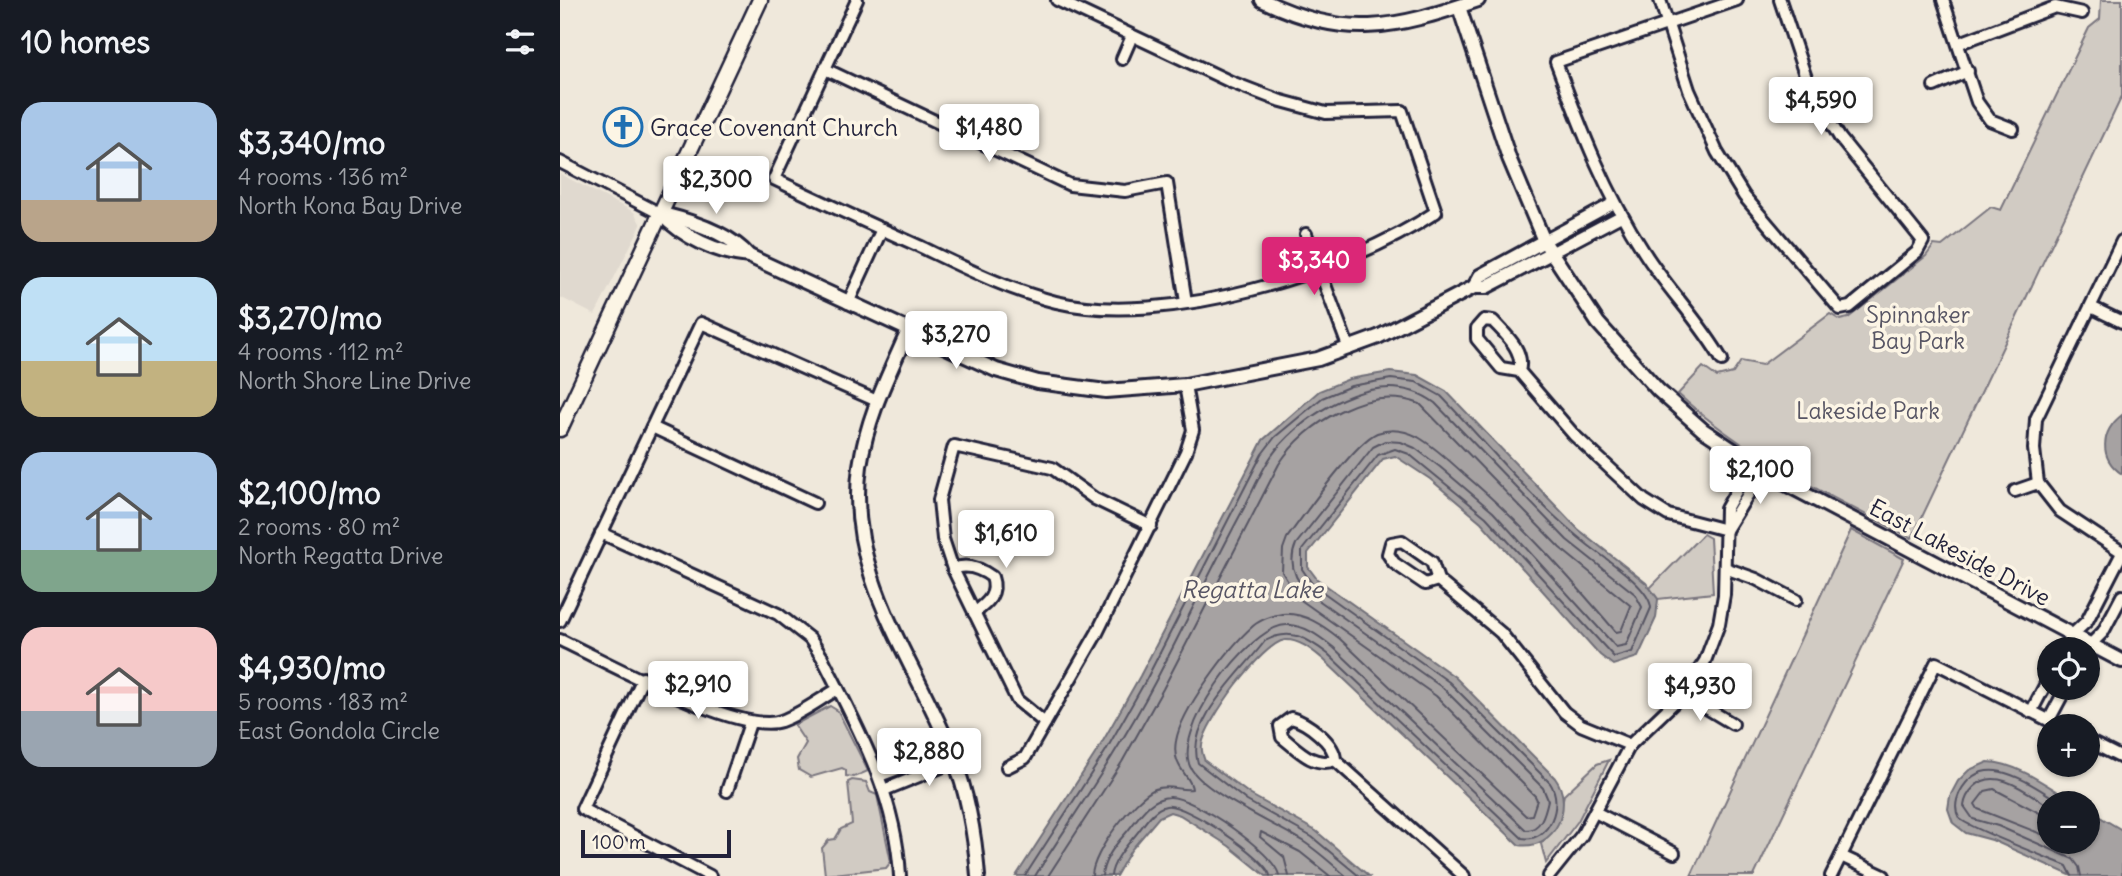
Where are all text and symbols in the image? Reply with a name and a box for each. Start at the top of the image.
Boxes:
text: 10 homes [21,23,150,61]
icon: filters [501,23,539,61]
pin: $4,590 [1764,78,1878,137]
text: $4,590 [1785,85,1857,114]
pin: $1,480 [932,104,1046,164]
church icon: Grace Covenant Church [602,106,644,148]
text: $1,480 [955,112,1023,141]
place label: Grace Covenant Church [650,113,898,142]
text: $3,340/mo [238,124,385,162]
icon: home [77,130,161,214]
pin: $2,300 [659,156,773,216]
text: 4 rooms · 136 m² [238,162,408,191]
text: $2,300 [679,164,753,193]
text: North Kona Bay Drive [238,191,462,220]
pin: $3,340 [1257,238,1371,297]
text: $3,340 [1278,245,1350,274]
text: $3,270/mo [238,299,382,337]
park label: Spinnaker Bay Park [1866,300,1971,355]
icon: home [77,305,161,389]
pin: $3,270 [899,312,1013,371]
text: $3,270 [921,319,991,348]
text: 4 rooms · 112 m² [238,337,404,366]
text: North Shore Line Drive [238,366,471,395]
park label: Lakeside Park [1796,396,1940,425]
pin: $2,100 [1703,447,1817,506]
text: $2,100 [1726,454,1794,483]
text: $2,100/mo [238,474,381,512]
icon: home [77,480,161,564]
street label: East Lakeside Drive [1865,492,2055,612]
pin: $1,610 [949,510,1063,570]
text: 2 rooms · 80 m² [238,512,400,541]
text: $1,610 [974,518,1038,547]
text: North Regatta Drive [238,541,444,570]
water label: Regatta Lake [1181,574,1325,604]
map controls [2037,637,2100,854]
button: locate [2037,637,2100,700]
text: $4,930/mo [238,649,386,687]
icon: home [77,655,161,739]
pin: $2,910 [641,662,755,721]
pin: $4,930 [1643,664,1757,723]
text: $2,910 [664,669,732,698]
text: $4,930 [1664,671,1736,700]
text: 5 rooms · 183 m² [238,687,408,716]
button: + [2037,714,2100,777]
text: East Gondola Circle [238,716,440,745]
pin: $2,880 [872,728,986,788]
text: $2,880 [893,736,965,765]
button: − [2037,791,2100,854]
scale bar [581,827,732,859]
text: 100 m [592,830,646,854]

